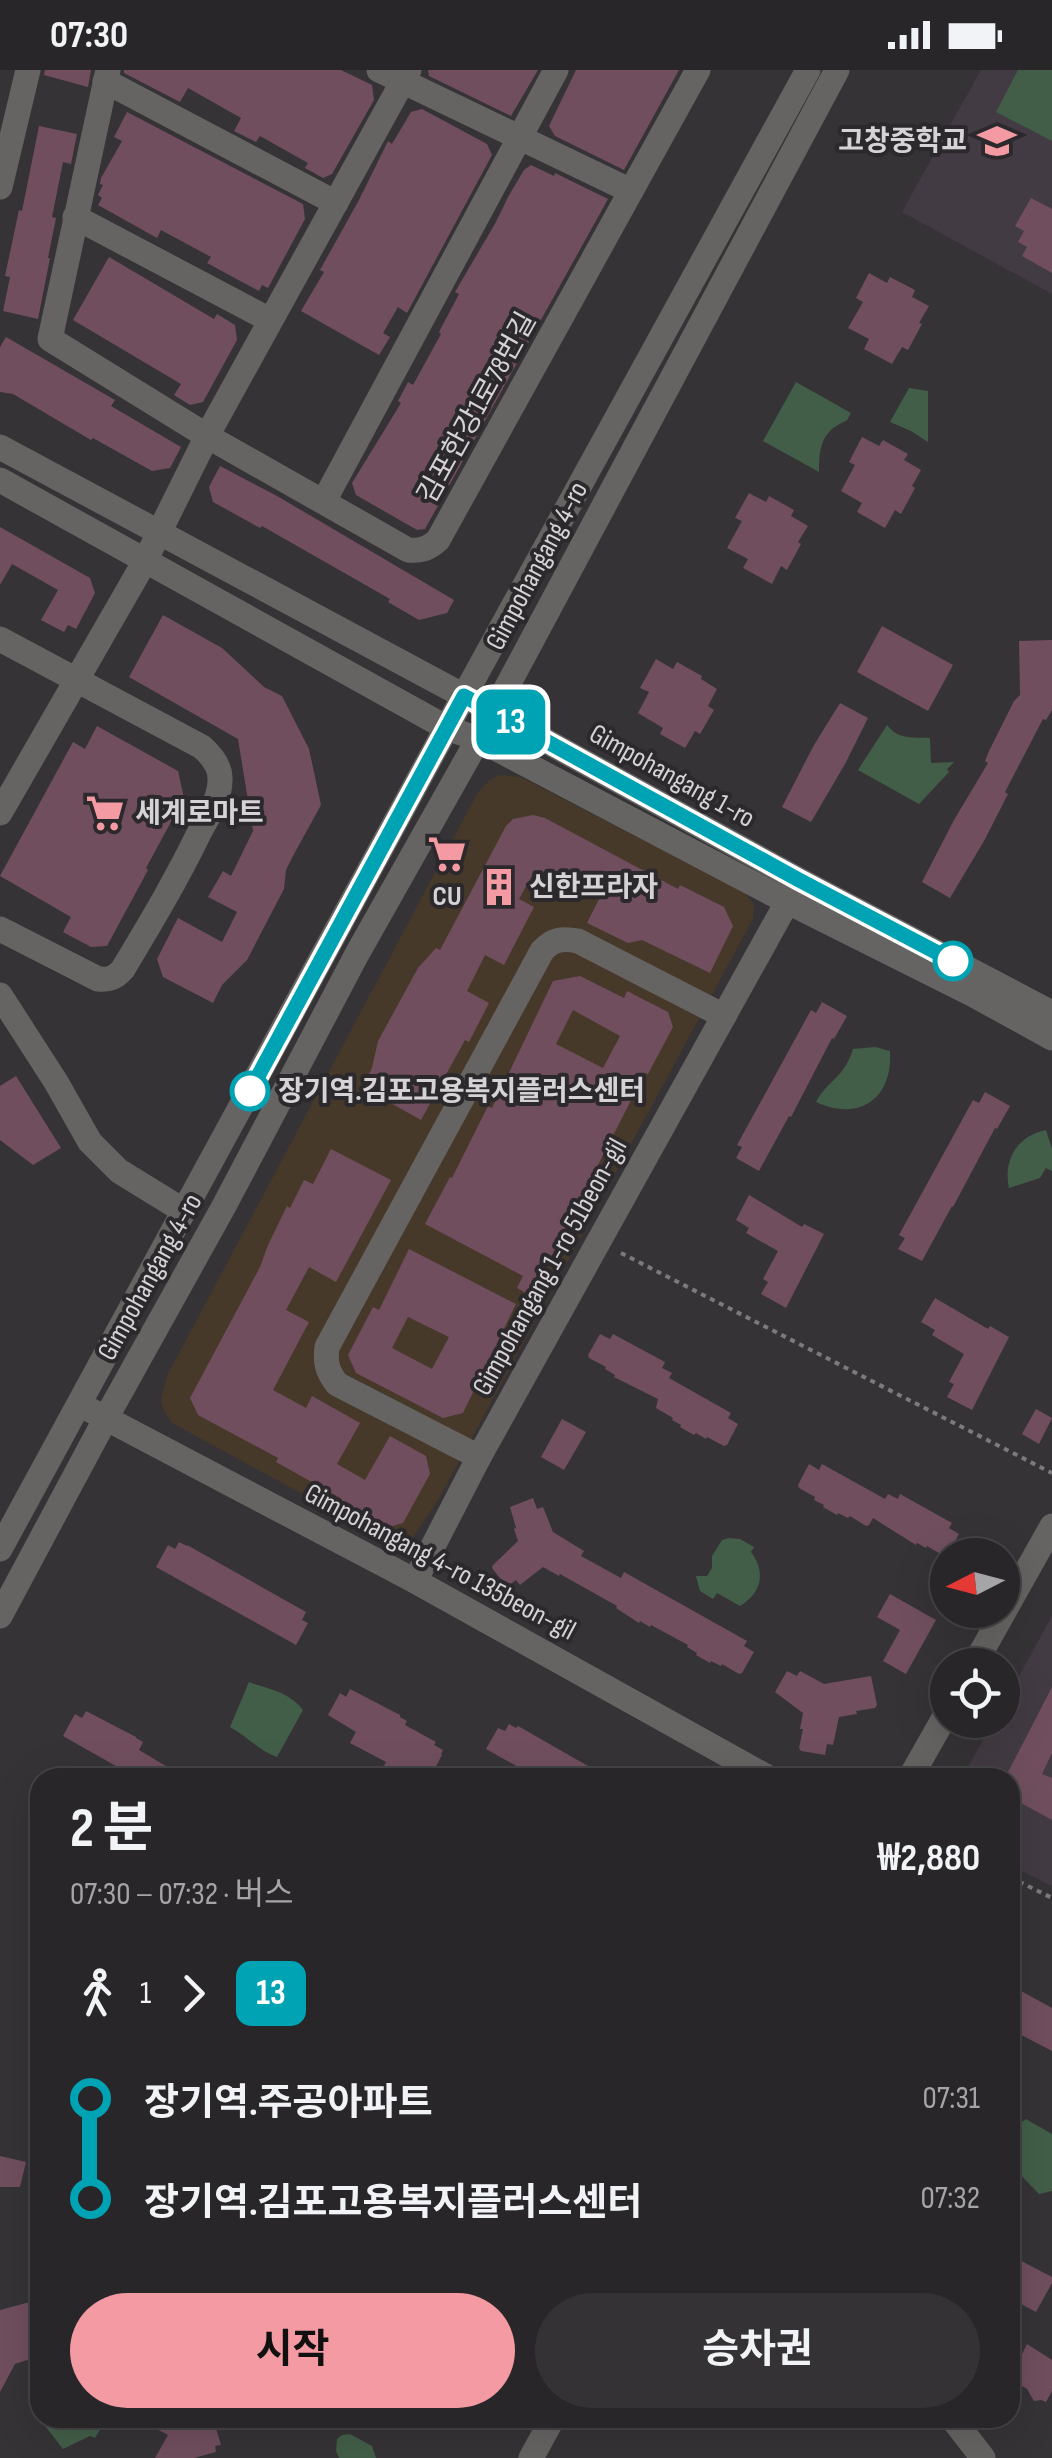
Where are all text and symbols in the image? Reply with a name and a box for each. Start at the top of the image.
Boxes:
text: 07:30 [50,13,128,58]
school or university icon: 고창중학교 [976,120,1018,162]
place label: 고창중학교 [838,125,967,158]
street label: 김포한강1로78번길 [411,307,543,509]
street label: Gimpohangang 4-ro [479,476,595,656]
line badge: 13 [466,690,556,754]
text: 13 [496,701,526,744]
street label: Gimpohangang 1-ro [584,717,760,835]
supermarket icon: 세계로마트 [84,792,126,834]
place label: 세계로마트 [135,797,264,830]
supermarket icon: CU [426,833,468,875]
building icon: 신한프라자 [478,866,520,908]
place label: 신한프라자 [529,871,658,904]
place label: CU [433,880,461,913]
unlabelled marker [934,942,972,980]
marker: 장기역.김포고용복지플러스센터 [231,1072,269,1110]
place label: 장기역.김포고용복지플러스센터 [278,1075,645,1108]
street label: Gimpohangang 1-ro 51beon-gil [466,1133,634,1401]
street label: Gimpohangang 4-ro [91,1188,209,1366]
street label: Gimpohangang 4-ro 135beon-gil [299,1477,581,1647]
north arrow [930,1538,1020,1628]
map controls [930,1538,1020,1738]
button: locate [930,1648,1020,1738]
text: 2 분 [70,1796,153,1863]
text: ₩2,880 [878,1836,980,1881]
text: 07:30 – 07:32 · 버스 [70,1875,293,1914]
icon: walk [70,1966,125,2021]
icon: forward [166,1966,221,2021]
text: 13 [256,1972,286,2015]
text: 1 [140,1974,151,2013]
text: 07:31 [923,2079,980,2118]
text: 장기역.주공아파트 [144,2081,432,2126]
text: 07:32 [921,2179,980,2218]
text: 장기역.김포고용복지플러스센터 [144,2181,642,2226]
button: 시작 [70,2293,515,2408]
button: 승차권 [535,2293,980,2408]

